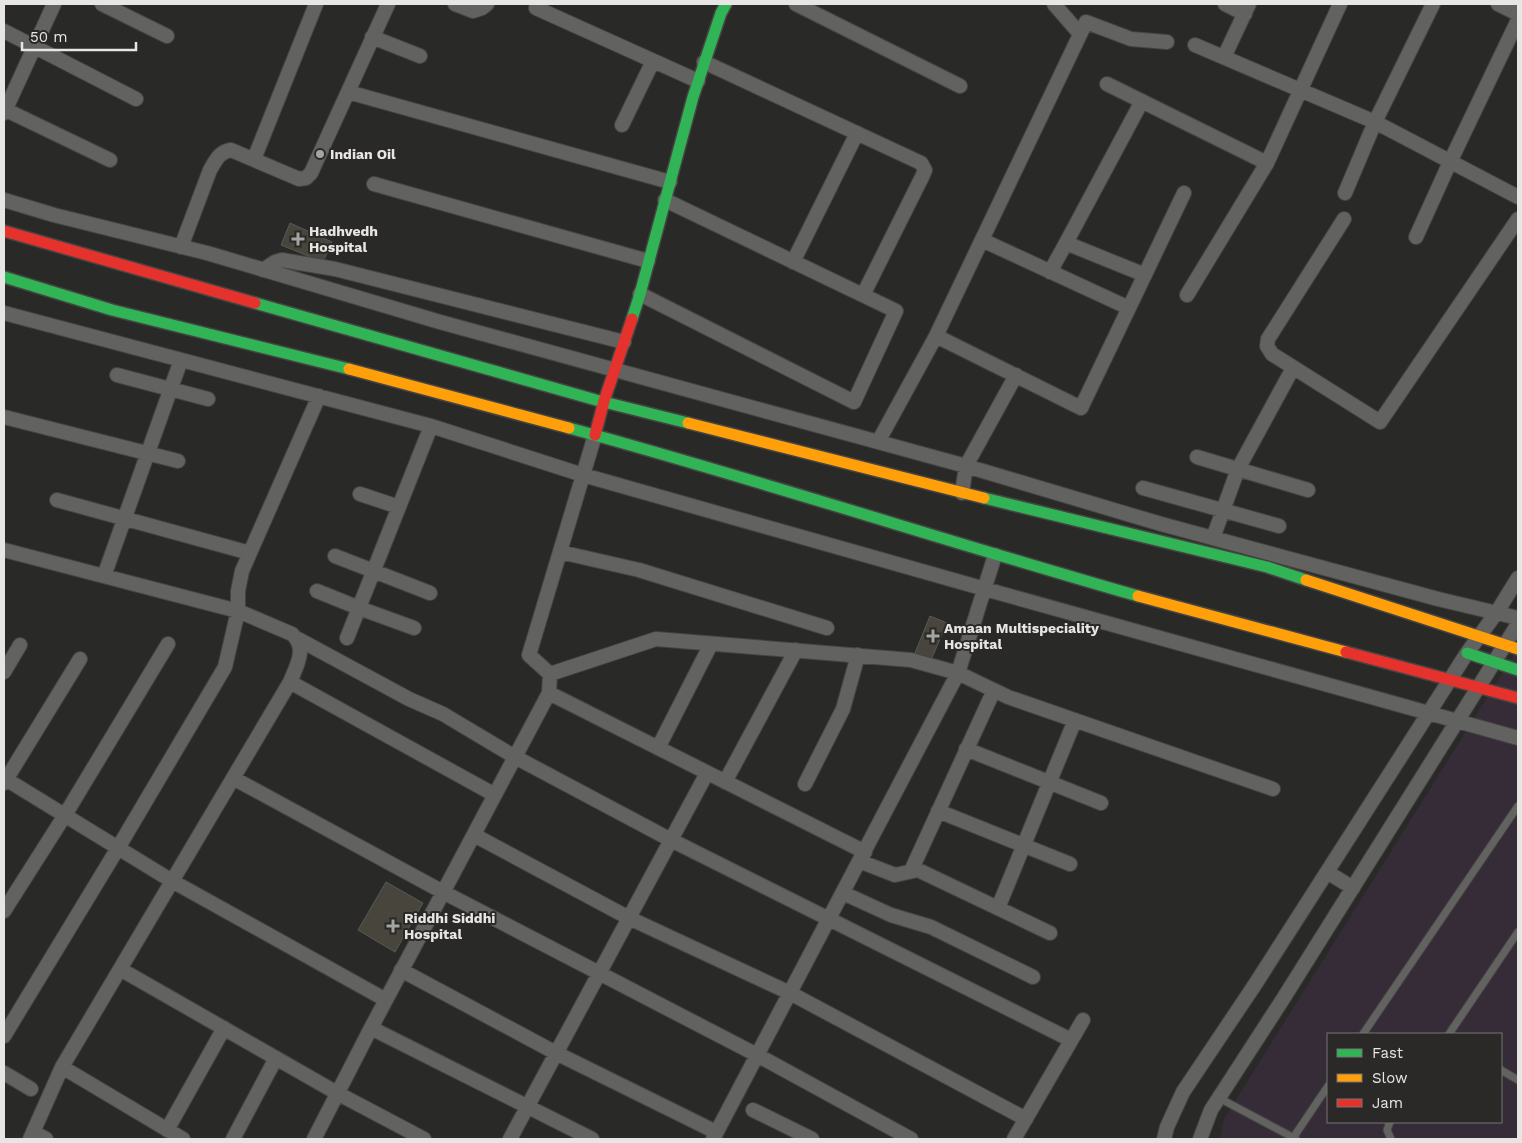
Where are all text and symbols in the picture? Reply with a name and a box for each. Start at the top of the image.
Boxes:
scale bar [22,20,136,52]
text: 50 m [30,28,67,46]
place label: Indian Oil [330,146,396,162]
marker: Indian Oil [314,148,326,160]
place label: Hadhvedh Hospital [309,223,378,255]
marker: Hadhvedh Hospital [291,232,305,246]
place label: Amaan Multispeciality Hospital [944,620,1099,652]
marker: Amaan Multispeciality Hospital [926,629,940,643]
place label: Riddhi Siddhi Hospital [404,910,495,942]
marker: Riddhi Siddhi Hospital [386,919,400,933]
legend [1327,1033,1502,1123]
text: Fast [1372,1044,1404,1062]
text: Slow [1372,1069,1408,1087]
text: Jam [1372,1094,1403,1112]

